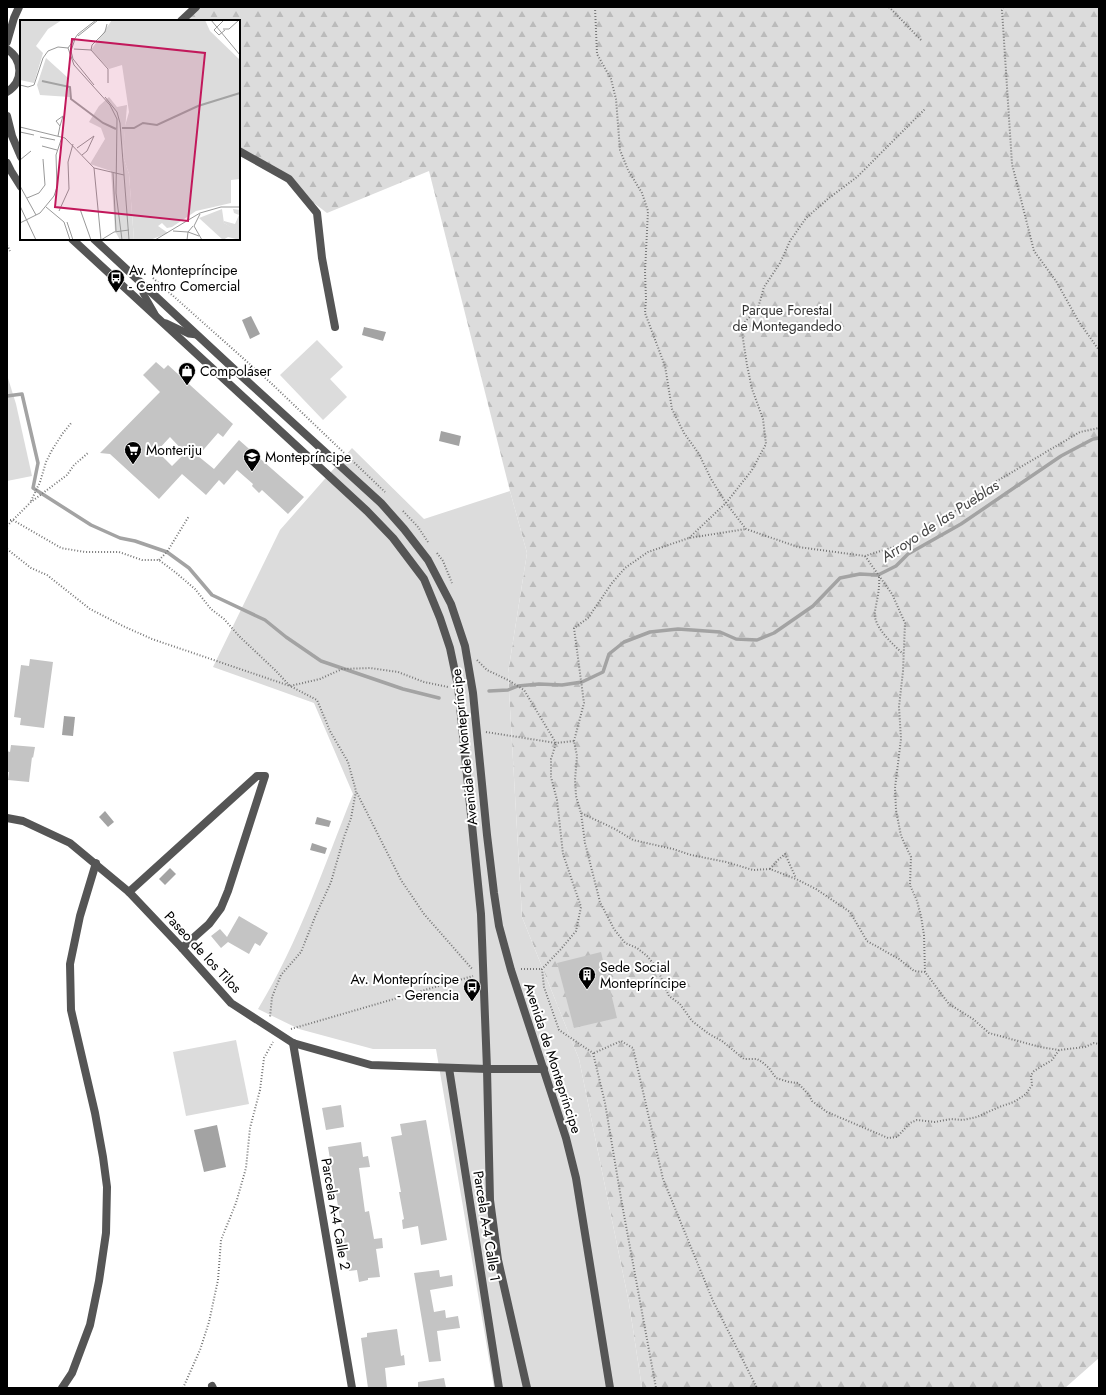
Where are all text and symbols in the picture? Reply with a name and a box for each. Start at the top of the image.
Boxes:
inset map [20,20,240,240]
place label: Av. Montepríncipe - Centro Comercial [129,260,240,296]
bus stop icon: Av. Montepríncipe - Centro Comercial [106,268,126,293]
park label: Parque Forestal de Montegandedo [732,300,842,336]
shop icon: Compoláser [177,361,197,386]
place label: Compoláser [200,361,272,381]
supermarket icon: Monteriju [123,440,143,465]
place label: Monteriju [146,440,202,460]
school or university icon: Montepríncipe [242,447,262,472]
place label: Montepríncipe [265,447,351,467]
water label: Arroyo de las Pueblas [876,474,1003,568]
street label: Avenida de Montepríncipe [446,668,482,826]
street label: Paseo de los Tilos [160,907,247,998]
place label: Sede Social Montepríncipe [600,957,686,993]
building icon: Sede Social Montepríncipe [577,965,597,990]
place label: Av. Montepríncipe - Gerencia [351,969,459,1005]
bus stop icon: Av. Montepríncipe - Gerencia [462,977,482,1002]
street label: Avenida de Montepríncipe [519,980,587,1136]
street label: Parcela A-4 Calle 2 [316,1156,356,1272]
street label: Parcela A-4 Calle 1 [468,1169,506,1283]

